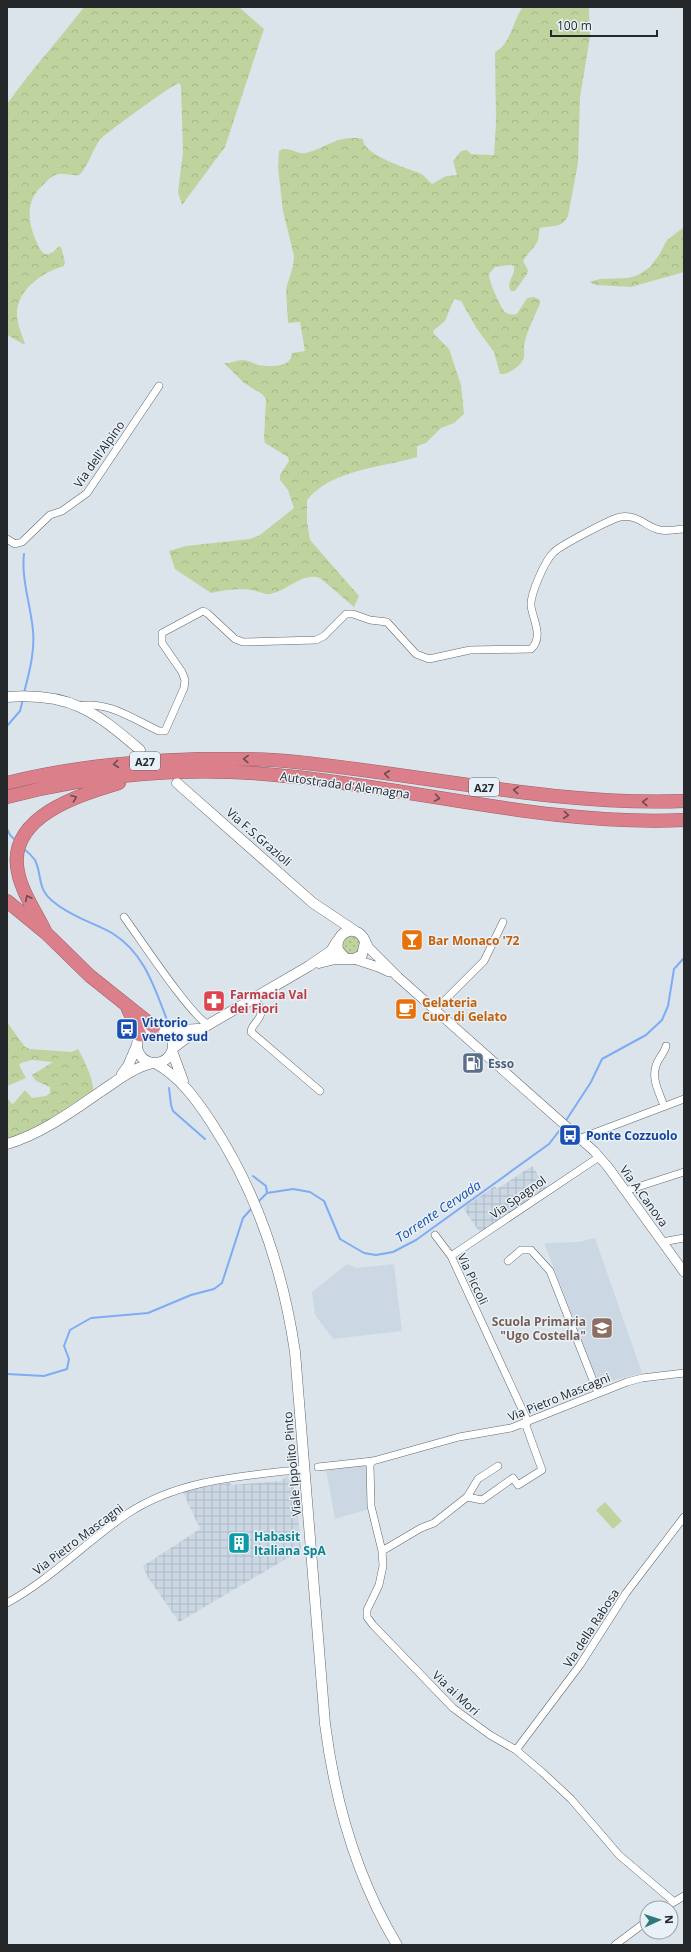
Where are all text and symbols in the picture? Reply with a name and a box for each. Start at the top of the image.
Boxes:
scale bar [551,12,657,38]
text: 100 m [557,17,592,34]
street label: Via dell'Alpino [70,417,128,491]
road number: A27 [130,752,160,770]
one-way arrow [243,755,249,764]
one-way arrow [113,759,119,768]
street label: Autostrada d'Alemagna [279,767,411,803]
one-way arrow [384,770,390,779]
road number: A27 [469,778,499,796]
one-way arrow [513,786,519,795]
one-way arrow [434,793,440,802]
one-way arrow [71,794,78,802]
one-way arrow [642,798,648,806]
street label: Via F.S.Grazioli [223,804,295,870]
one-way arrow [563,810,569,819]
one-way arrow [26,895,33,902]
bar icon: Bar Monaco '72 [399,927,425,953]
place label: Bar Monaco '72 [428,932,520,949]
place label: Farmacia Val dei Fiori [230,986,307,1017]
pharmacy icon: Farmacia Val dei Fiori [201,988,227,1014]
place label: Gelateria Cuor di Gelato [422,994,507,1025]
cafe icon: Gelateria Cuor di Gelato [393,996,419,1022]
place label: Vittorio veneto sud [142,1014,208,1045]
bus stop icon: Vittorio veneto sud [114,1016,140,1042]
fuel station icon: Esso [460,1050,486,1076]
place label: Esso [488,1055,514,1072]
bus stop icon: Ponte Cozzuolo [557,1122,583,1148]
place label: Ponte Cozzuolo [586,1127,677,1144]
street label: Via A.Canova [616,1162,672,1230]
street label: Via Spagnol [487,1171,549,1223]
water label: Torrente Cervada [392,1175,485,1246]
street label: Via Piccoli [454,1250,492,1308]
place label: Scuola Primaria "Ugo Costella" [492,1313,586,1344]
school or university icon: Scuola Primaria "Ugo Costella" [589,1315,615,1341]
street label: Via Pietro Mascagni [505,1369,613,1425]
street label: Viale Ippolito Pinto [279,1411,305,1517]
street label: Via Pietro Mascagni [29,1499,127,1579]
place label: Habasit Italiana SpA [254,1528,326,1559]
building icon: Habasit Italiana SpA [226,1530,252,1556]
street label: Via della Rabosa [559,1585,623,1671]
street label: Via ai Mori [429,1667,483,1719]
north arrow [639,1900,679,1940]
text: N [662,1915,677,1924]

